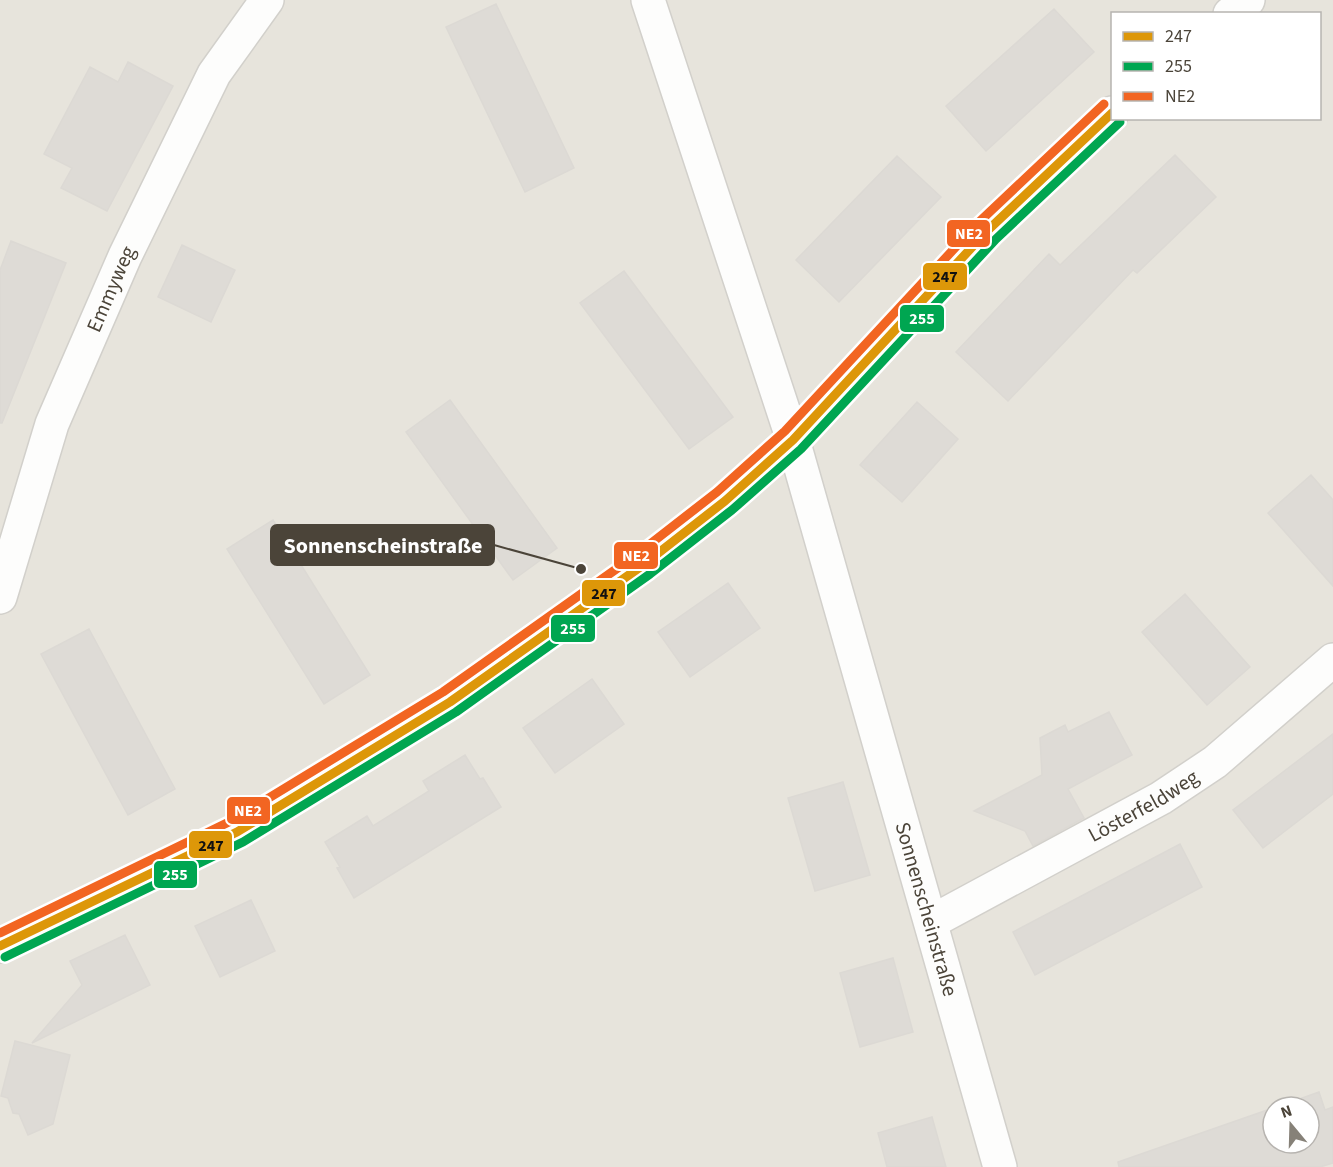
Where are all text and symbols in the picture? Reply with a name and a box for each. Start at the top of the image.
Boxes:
legend [1111,12,1321,120]
text: 247 [1165,24,1192,49]
text: 255 [1165,54,1192,79]
text: NE2 [1165,84,1195,109]
line badge: NE2 [946,219,991,248]
text: NE2 [955,223,983,245]
street label: Emmyweg [79,240,143,337]
line badge: 247 [922,262,968,291]
text: 247 [932,266,958,288]
line badge: 255 [899,304,945,333]
text: 255 [909,308,935,330]
callout: Sonnenscheinstraße [271,525,494,565]
text: Sonnenscheinstraße [283,530,483,562]
line badge: NE2 [613,541,659,570]
text: NE2 [622,545,650,567]
line badge: 247 [581,579,626,607]
text: 247 [591,583,617,605]
line badge: 255 [550,614,596,643]
text: 255 [560,618,586,640]
street label: Lösterfeldweg [1083,762,1205,850]
line badge: NE2 [226,796,271,825]
text: NE2 [234,800,262,822]
street label: Sonnenscheinstraße [888,818,966,1000]
line badge: 247 [188,830,233,859]
text: 247 [198,835,224,857]
line badge: 255 [153,860,198,889]
text: 255 [162,864,188,886]
north arrow [1261,1095,1321,1155]
text: N [1278,1100,1295,1124]

